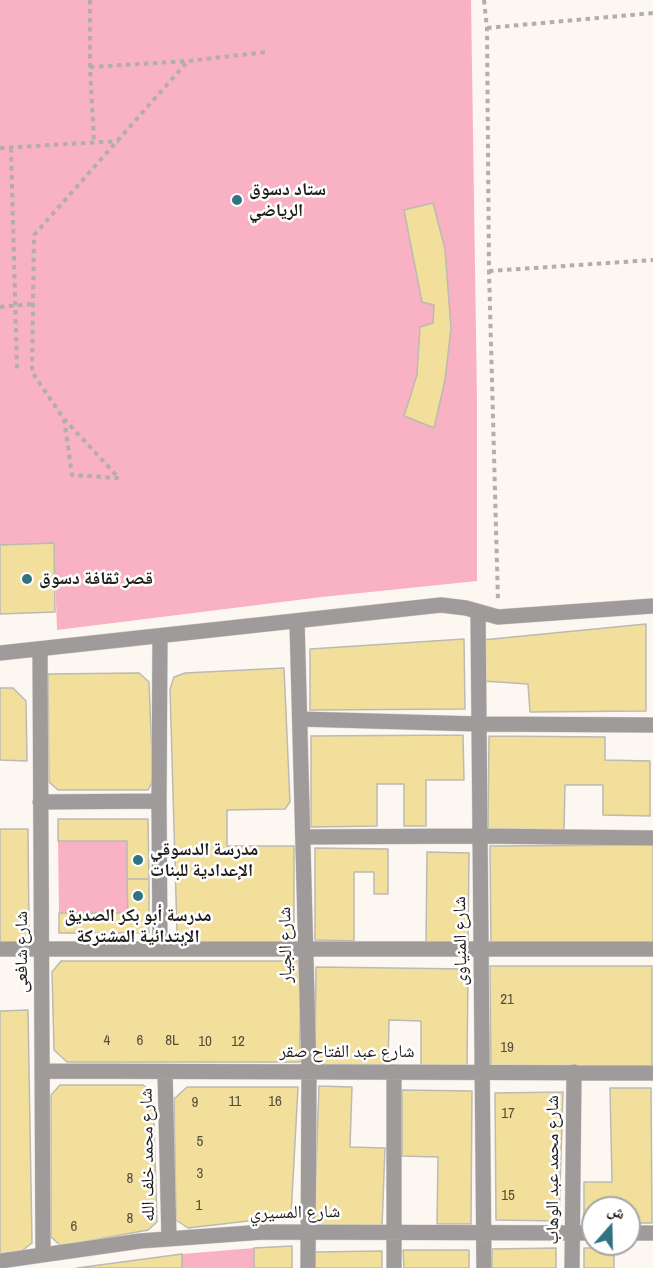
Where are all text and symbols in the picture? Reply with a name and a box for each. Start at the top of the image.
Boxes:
place label: ستاد دسوق الرياضي [249,179,326,222]
marker: ستاد دسوق الرياضي [230,193,244,207]
place label: قصر ثقافة دسوق [39,568,153,590]
marker: قصر ثقافة دسوق [20,572,34,586]
place label: مدرسة الدسوقي الإعدادية للبنات [150,839,258,882]
marker: مدرسة الدسوقي الإعدادية للبنات [131,853,145,867]
marker: مدرسة أبو بكر الصديق الإبتدائية المشتركة [131,889,145,903]
street label: شارع المنياوى [449,896,473,986]
place label: مدرسة أبو بكر الصديق الإبتدائية المشتركة [64,905,212,948]
street label: شارع الجيار [275,907,297,983]
street label: شارع شافعى [11,911,33,993]
house number: 21 [500,991,514,1009]
house number: 4 [104,1032,110,1050]
house number: 6 [137,1032,143,1050]
house number: 8L [165,1032,179,1050]
house number: 10 [198,1033,212,1051]
house number: 12 [231,1033,245,1051]
house number: 19 [500,1039,514,1057]
street label: شارع عبد الفتاح صقر [279,1041,415,1063]
street label: شارع محمد خلف الله [136,1088,160,1222]
house number: 11 [229,1093,241,1111]
house number: 16 [268,1093,282,1111]
house number: 9 [192,1094,198,1112]
street label: شارع محمد عبد الوهاب [542,1095,564,1245]
house number: 17 [501,1105,515,1123]
house number: 5 [197,1133,203,1151]
house number: 3 [197,1165,203,1183]
house number: 8 [127,1170,133,1188]
house number: 15 [501,1187,515,1205]
north arrow [581,1196,641,1256]
house number: 1 [196,1197,202,1215]
text: ش [605,1198,628,1224]
street label: شارع المسيري [249,1201,341,1225]
house number: 8 [127,1210,133,1228]
house number: 6 [71,1218,77,1236]

